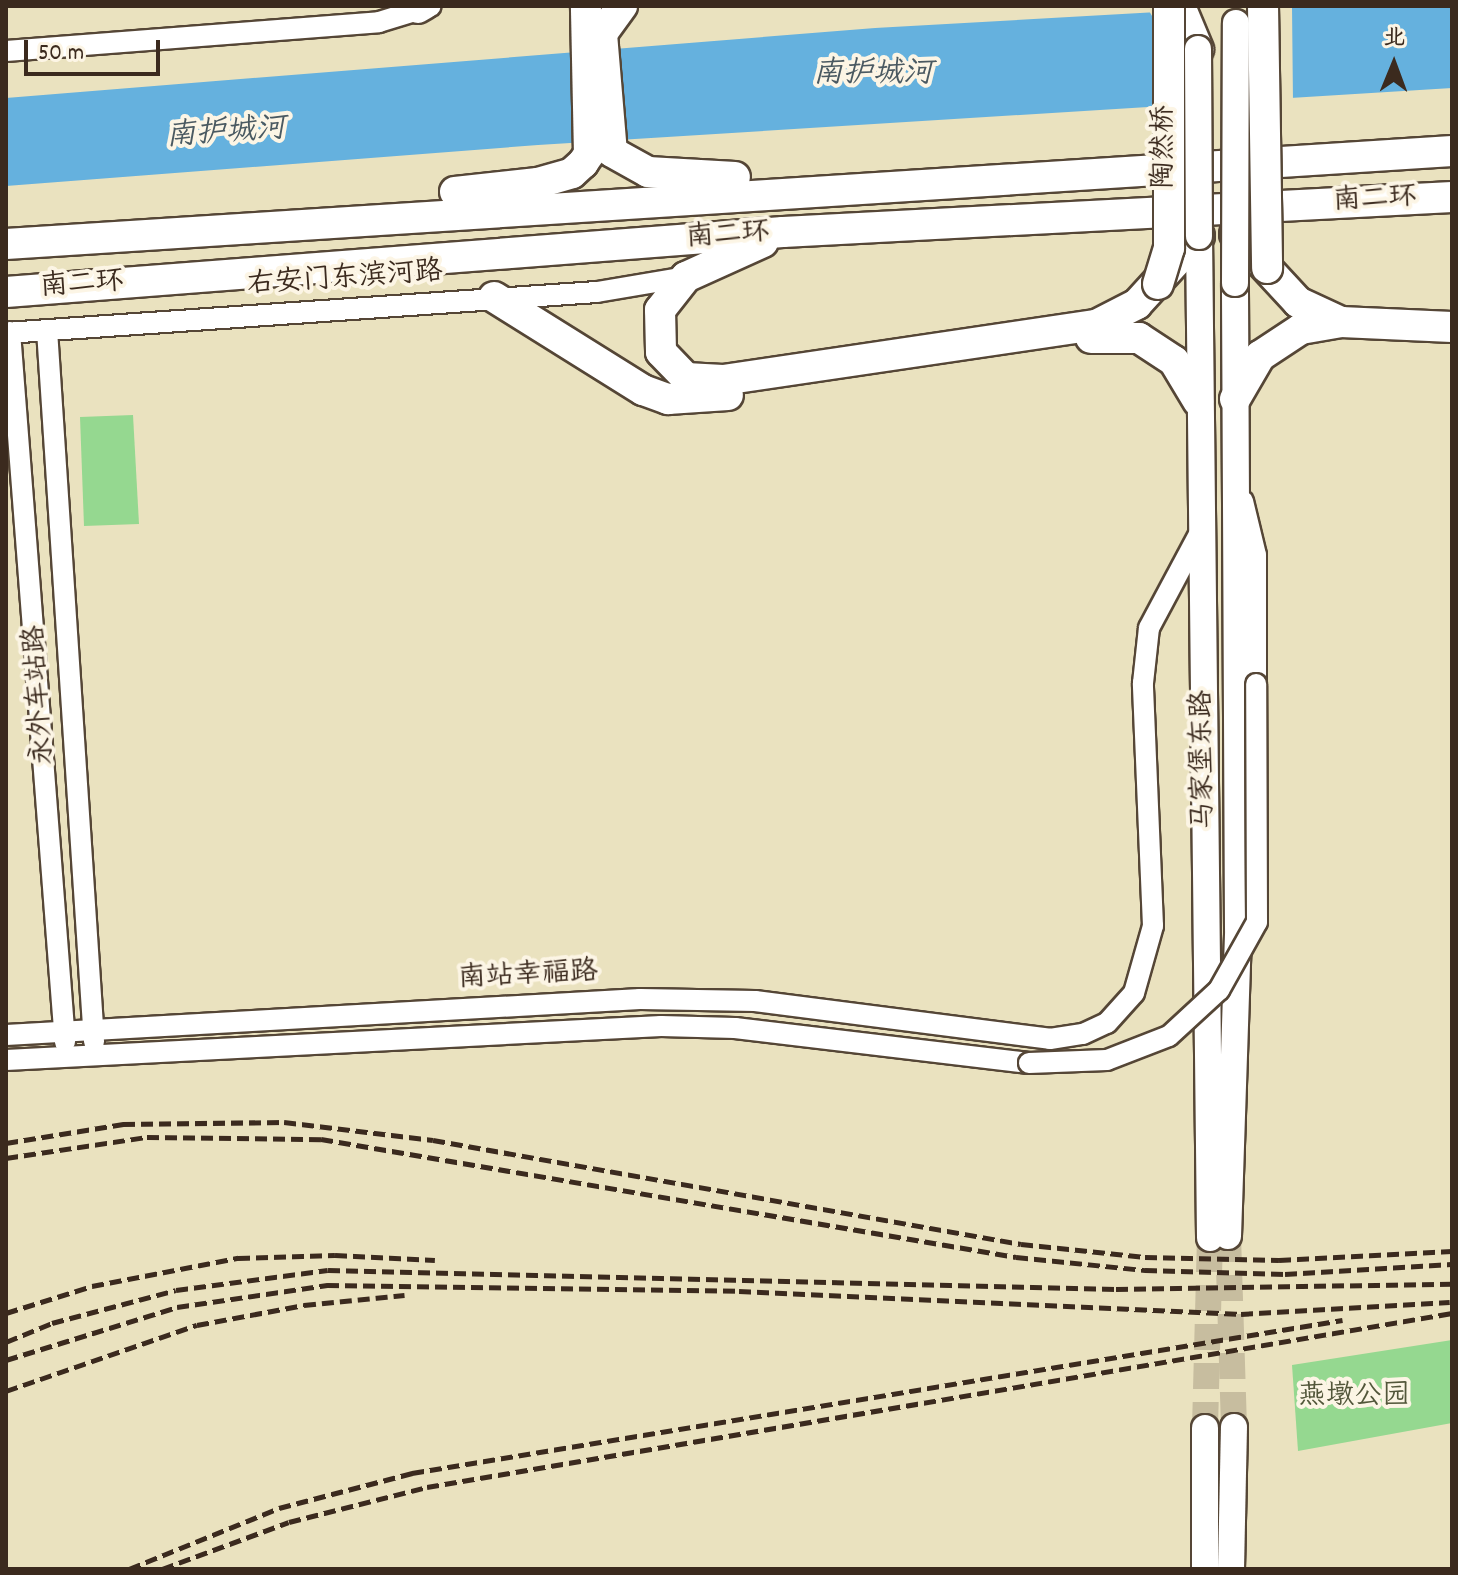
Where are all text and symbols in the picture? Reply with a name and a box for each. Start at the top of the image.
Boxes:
scale bar [28,24,164,74]
north arrow [1354,24,1434,104]
text: 北 [1383,24,1406,55]
text: 50 m [38,37,84,71]
water label: 南护城河 [813,58,933,94]
street label: 陶然桥 [1149,105,1183,189]
water label: 南护城河 [165,113,287,157]
street label: 南二环 [1332,182,1418,220]
street label: 南二环 [685,217,771,257]
street label: 右安门东滨河路 [246,256,444,304]
street label: 南二环 [39,266,125,306]
street label: 永外车站路 [19,624,63,766]
street label: 马家堡东路 [1187,690,1223,830]
street label: 南站幸福路 [457,957,599,997]
park label: 燕墩公园 [1298,1381,1410,1415]

